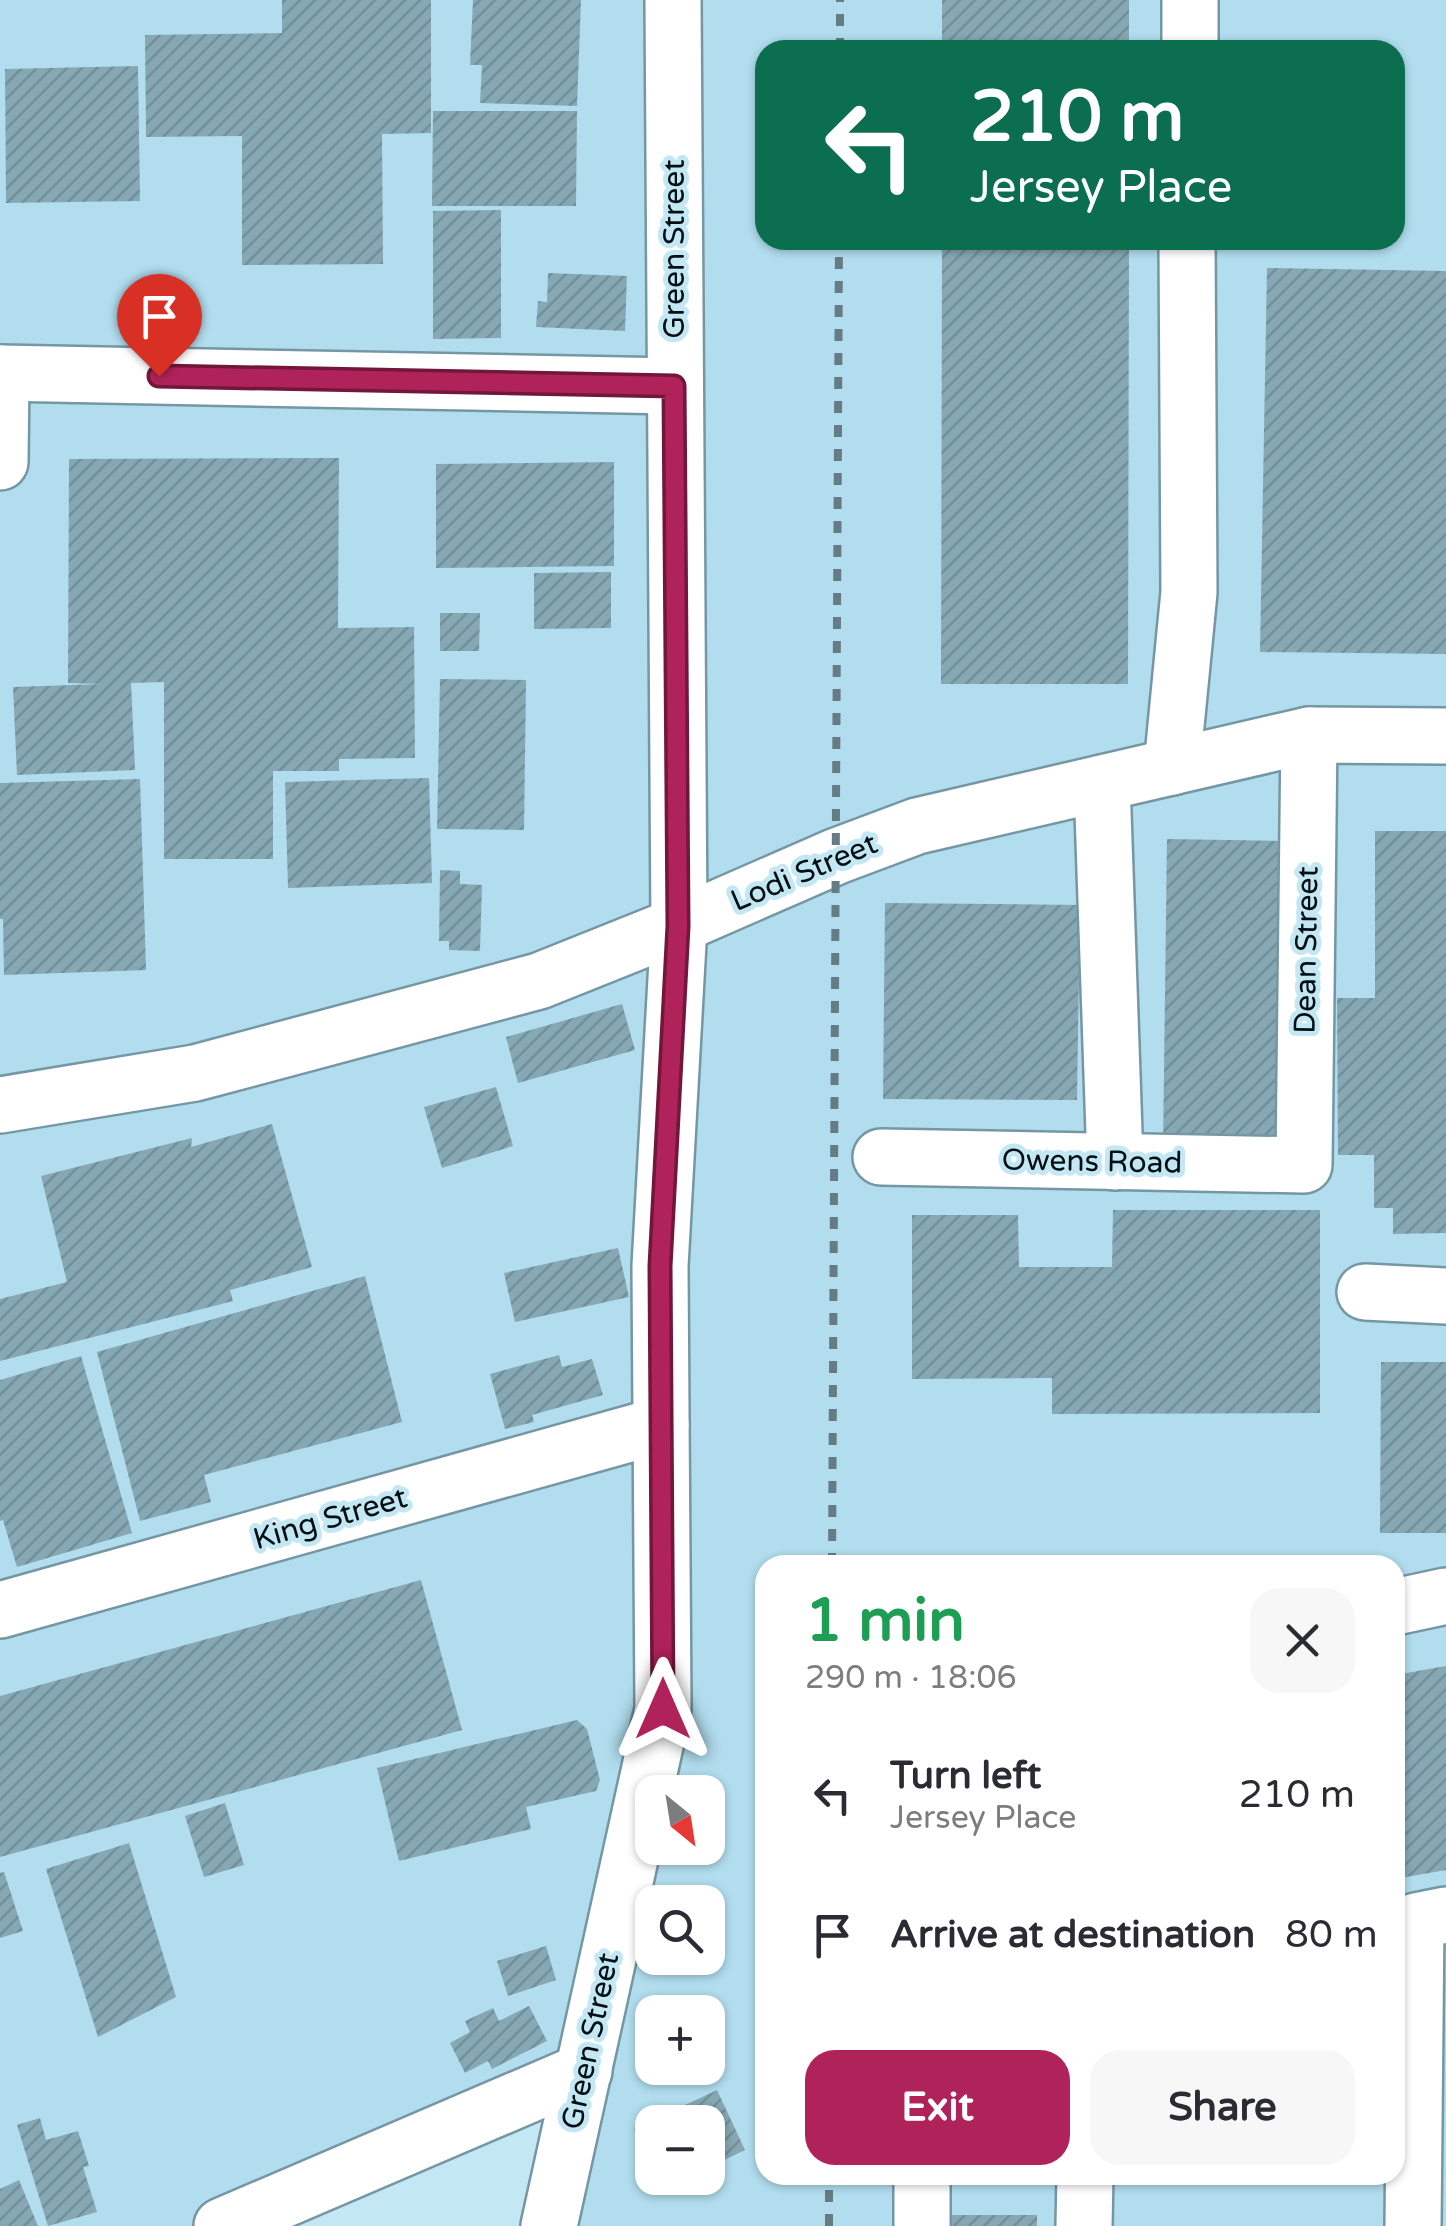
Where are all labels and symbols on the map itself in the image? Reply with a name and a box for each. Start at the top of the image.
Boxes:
street label: Green Street [656,159,693,339]
pin [117,274,202,377]
street label: Lodi Street [725,825,883,920]
street label: Dean Street [1287,866,1326,1034]
street label: Owens Road [1001,1141,1183,1182]
street label: King Street [249,1479,411,1558]
position arrow [611,1657,715,1761]
north arrow [635,1775,725,1865]
street label: Green Street [554,1949,627,2133]

